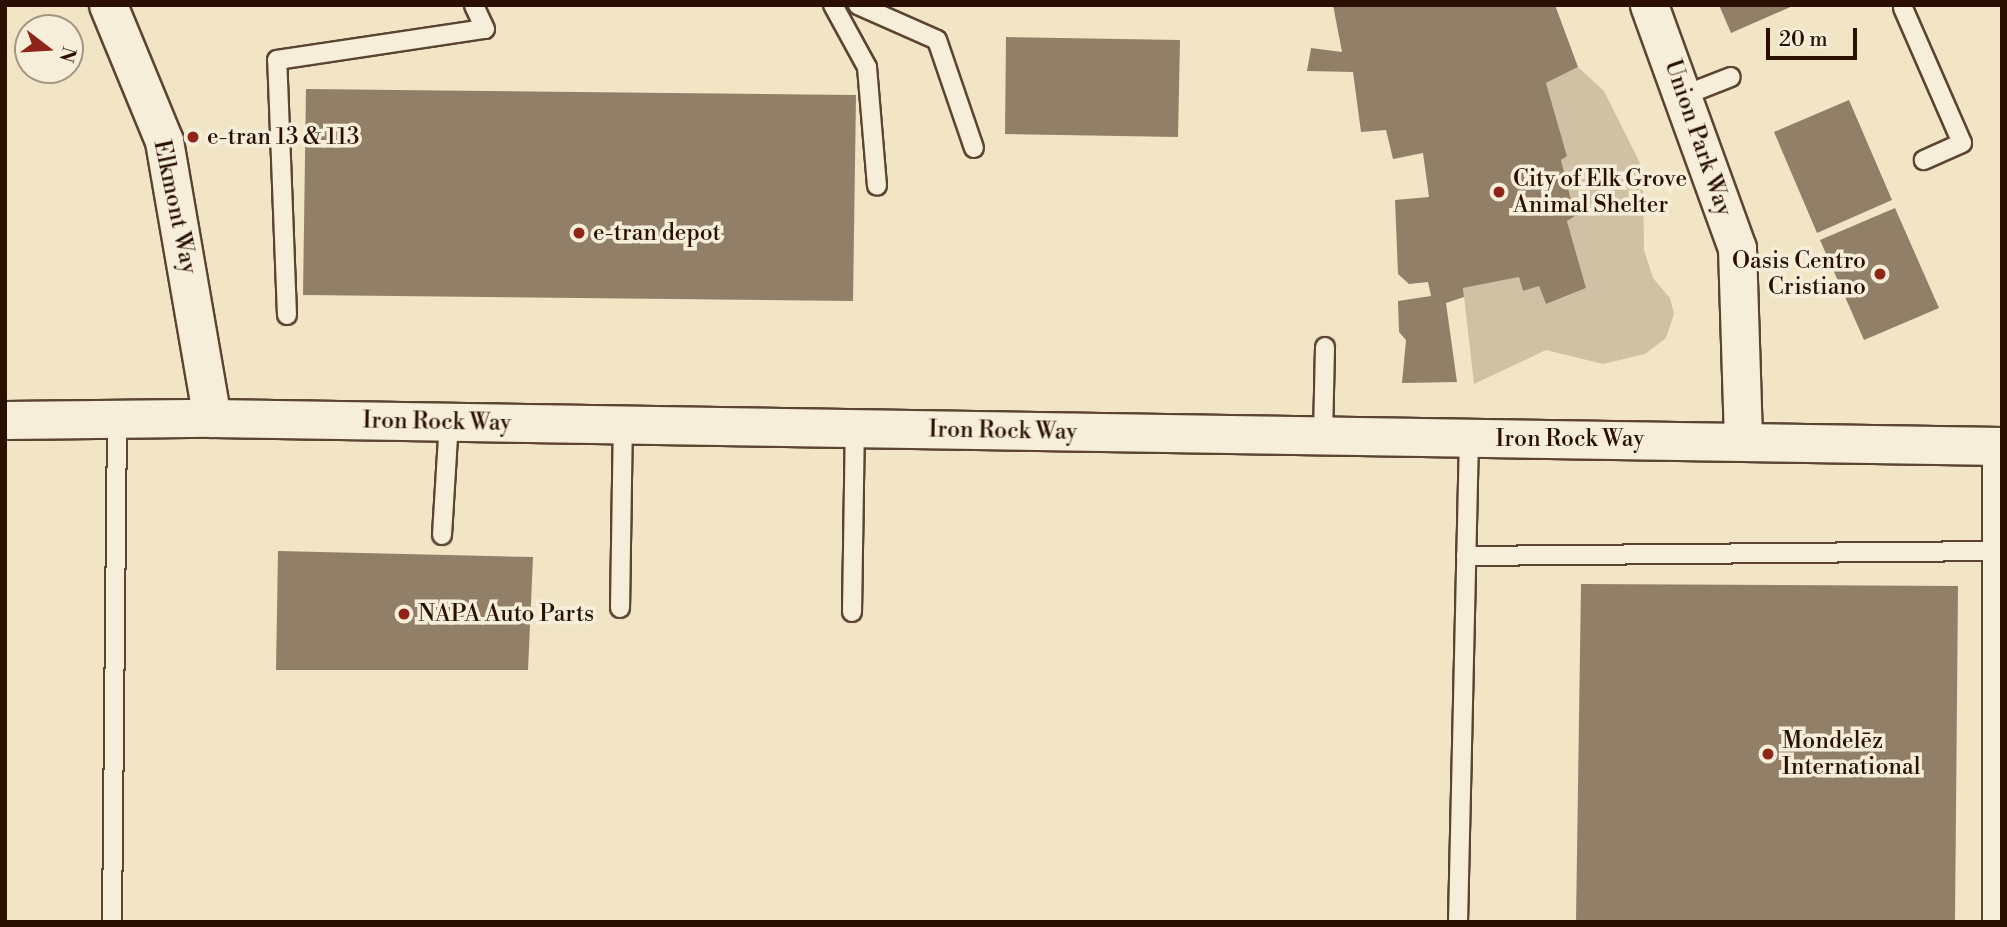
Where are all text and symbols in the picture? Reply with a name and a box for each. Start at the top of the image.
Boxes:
north arrow [14,14,84,84]
scale bar [1769,14,1860,58]
text: 20 m [1779,27,1828,53]
text: N [53,44,81,65]
street label: Union Park Way [1658,56,1738,220]
place label: e-tran 13 & 113 [207,123,360,151]
marker: e-tran 13 & 113 [185,129,201,145]
street label: Elkmont Way [147,137,203,277]
place label: City of Elk Grove Animal Shelter [1513,165,1687,219]
marker: City of Elk Grove Animal Shelter [1491,184,1507,200]
place label: e-tran depot [593,219,721,247]
marker: e-tran depot [571,225,587,241]
place label: Oasis Centro Cristiano [1732,247,1866,301]
marker: Oasis Centro Cristiano [1872,266,1888,282]
street label: Iron Rock Way [362,407,512,437]
street label: Iron Rock Way [928,416,1078,446]
street label: Iron Rock Way [1496,425,1644,453]
place label: NAPA Auto Parts [418,600,594,628]
marker: NAPA Auto Parts [396,606,412,622]
place label: Mondelēz International [1782,727,1920,781]
marker: Mondelēz International [1760,746,1776,762]

